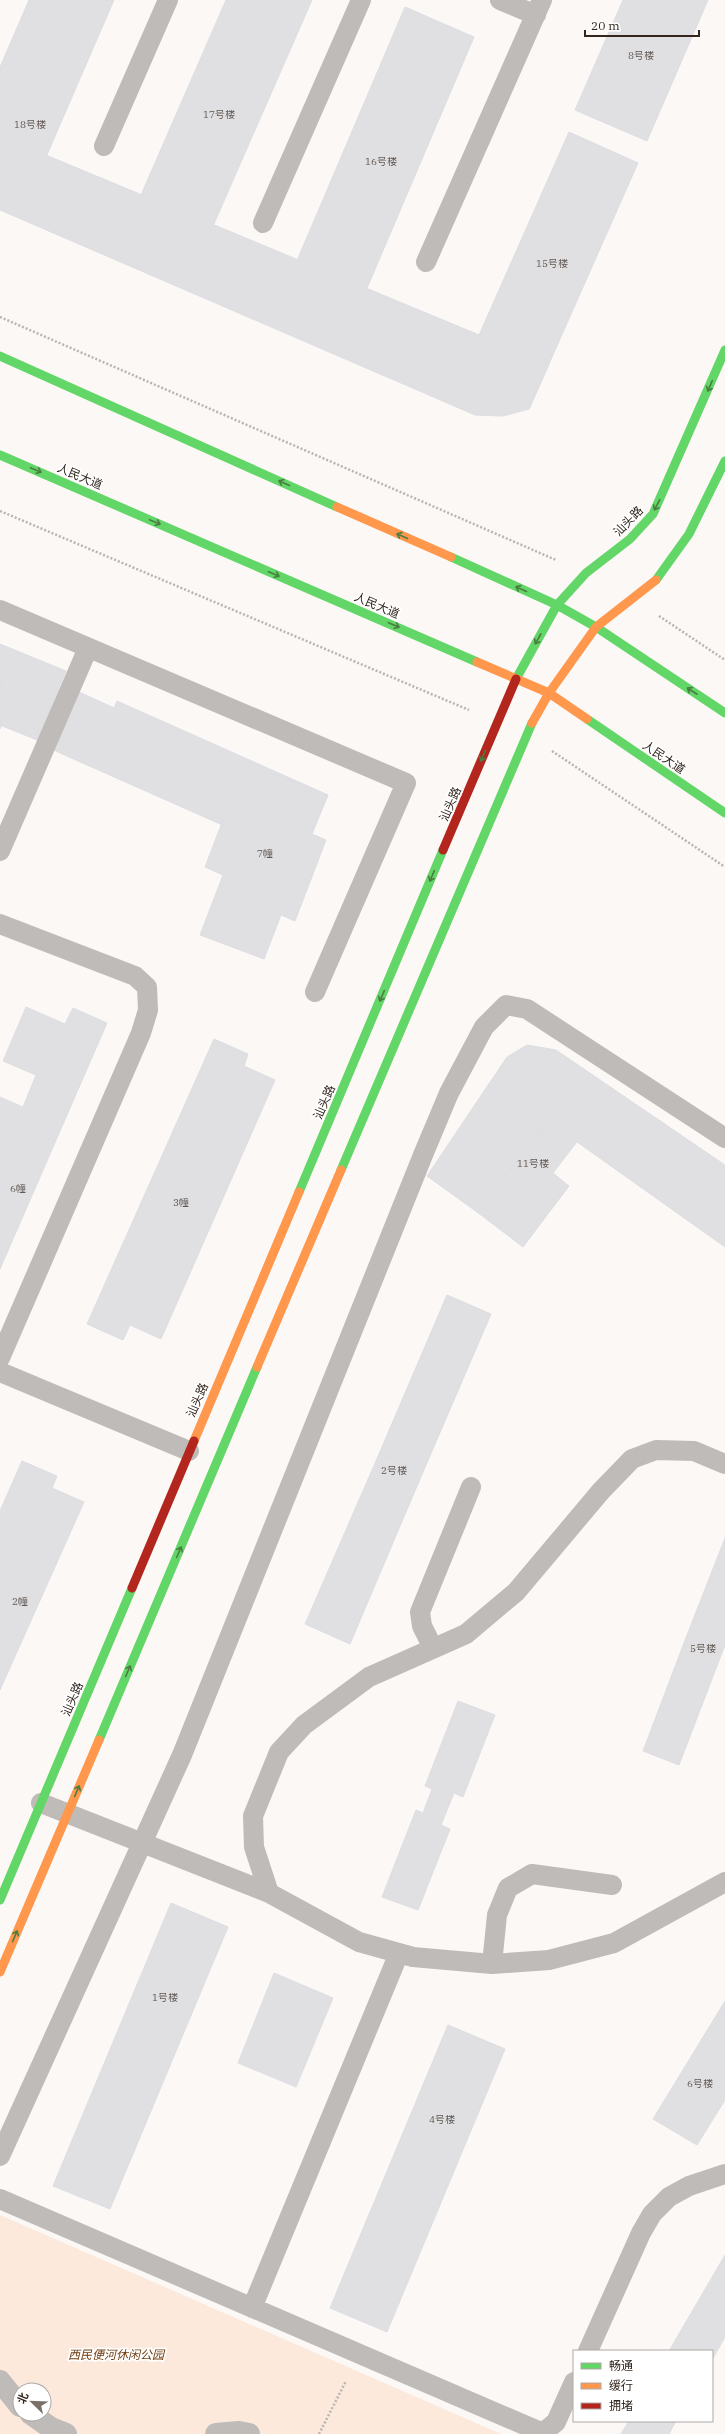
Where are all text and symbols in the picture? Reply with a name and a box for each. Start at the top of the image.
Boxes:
scale bar [585,12,699,38]
text: 20 m [591,18,620,33]
house number: 8号楼 [628,49,654,62]
house number: 17号楼 [203,108,235,121]
house number: 18号楼 [14,118,46,131]
house number: 16号楼 [365,155,397,168]
house number: 15号楼 [536,257,568,270]
one-way arrow [705,379,713,391]
street label: 人民大道 [55,460,105,492]
one-way arrow [29,467,41,474]
one-way arrow [278,479,290,486]
one-way arrow [653,499,661,511]
street label: 汕头路 [610,503,646,539]
one-way arrow [149,519,161,526]
one-way arrow [397,532,409,539]
one-way arrow [268,571,280,578]
one-way arrow [516,584,528,592]
street label: 人民大道 [352,589,402,621]
one-way arrow [387,622,399,630]
one-way arrow [534,633,542,645]
one-way arrow [687,687,698,695]
street label: 人民大道 [640,737,688,777]
one-way arrow [478,750,486,762]
street label: 汕头路 [436,784,464,824]
house number: 7幢 [257,847,273,860]
one-way arrow [428,869,435,881]
one-way arrow [377,989,385,1001]
street label: 汕头路 [310,1082,338,1122]
house number: 11号楼 [517,1157,549,1170]
house number: 6幢 [10,1182,26,1195]
house number: 3幢 [173,1196,189,1209]
street label: 汕头路 [183,1380,211,1420]
house number: 2号楼 [381,1464,407,1477]
one-way arrow [175,1546,183,1558]
house number: 2幢 [12,1595,28,1608]
house number: 5号楼 [690,1642,716,1655]
one-way arrow [125,1666,132,1678]
street label: 汕头路 [58,1679,86,1719]
one-way arrow [74,1785,81,1797]
one-way arrow [12,1931,20,1943]
house number: 1号楼 [152,1991,178,2004]
house number: 6号楼 [687,2077,713,2090]
house number: 4号楼 [429,2113,455,2126]
park label: 西民便河休闲公园 [68,2347,166,2362]
legend [573,2350,713,2422]
text: 畅通 [609,2358,633,2373]
text: 缓行 [609,2378,633,2393]
north arrow [12,2382,52,2422]
text: 北 [14,2390,31,2406]
text: 拥堵 [609,2398,633,2413]

